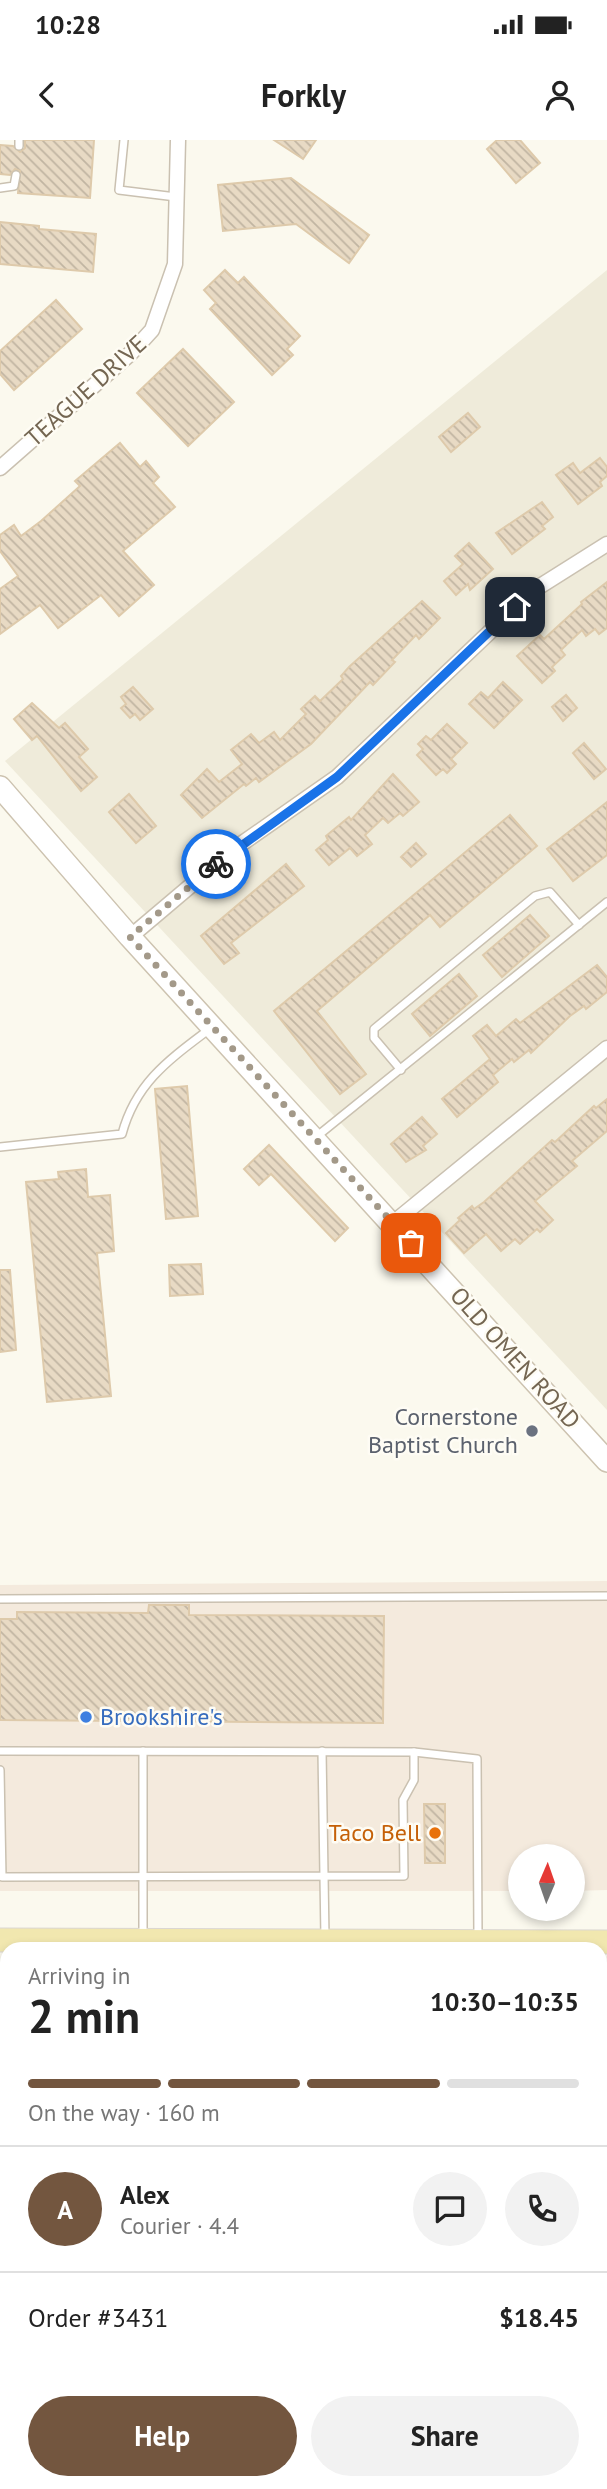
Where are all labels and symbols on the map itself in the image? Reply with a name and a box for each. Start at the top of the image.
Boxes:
street label: TEAGUE DRIVE [19,328,153,453]
pin [485,577,545,637]
courier [181,829,251,899]
pin [381,1213,441,1273]
street label: OLD OMEN ROAD [443,1280,587,1435]
place label: Cornerstone Baptist Church [368,1401,518,1460]
marker: Cornerstone Baptist Church [524,1423,540,1439]
place label: Brookshire's [100,1701,223,1732]
marker: Brookshire's [78,1709,94,1725]
place label: Taco Bell [329,1817,421,1848]
marker: Taco Bell [427,1825,443,1841]
north arrow [508,1844,584,1922]

